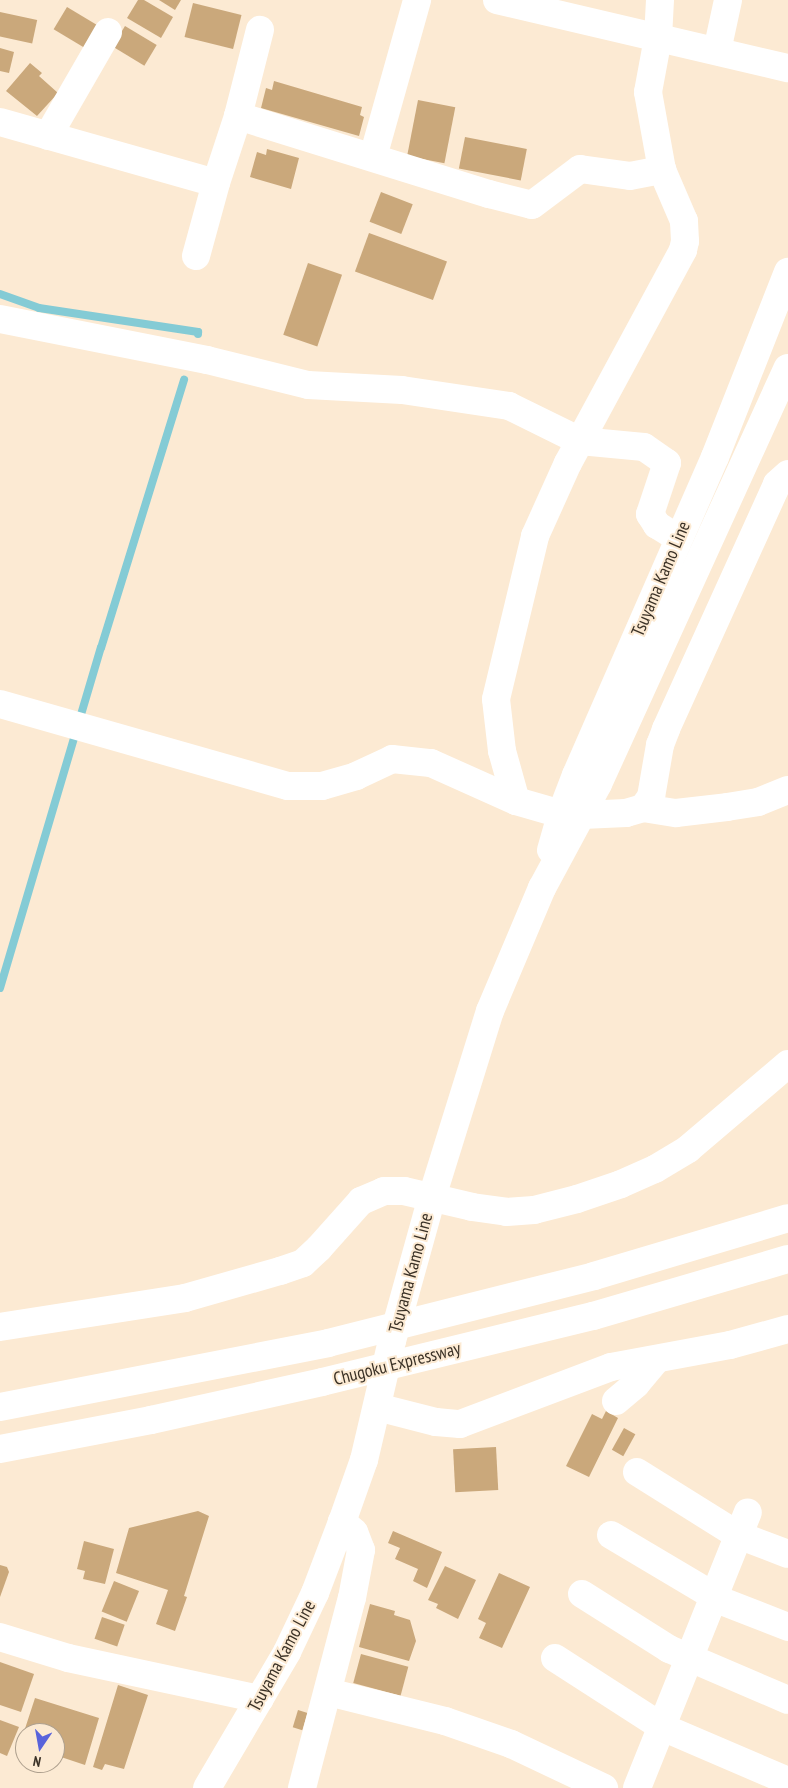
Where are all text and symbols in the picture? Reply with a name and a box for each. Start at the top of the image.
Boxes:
street label: Tsuyama Kamo Line [627,518,695,640]
street label: Tsuyama Kamo Line [385,1211,437,1335]
street label: Chugoku Expressway [331,1338,463,1390]
street label: Tsuyama Kamo Line [244,1597,320,1715]
north arrow [15,1723,65,1773]
text: N [32,1752,43,1771]

